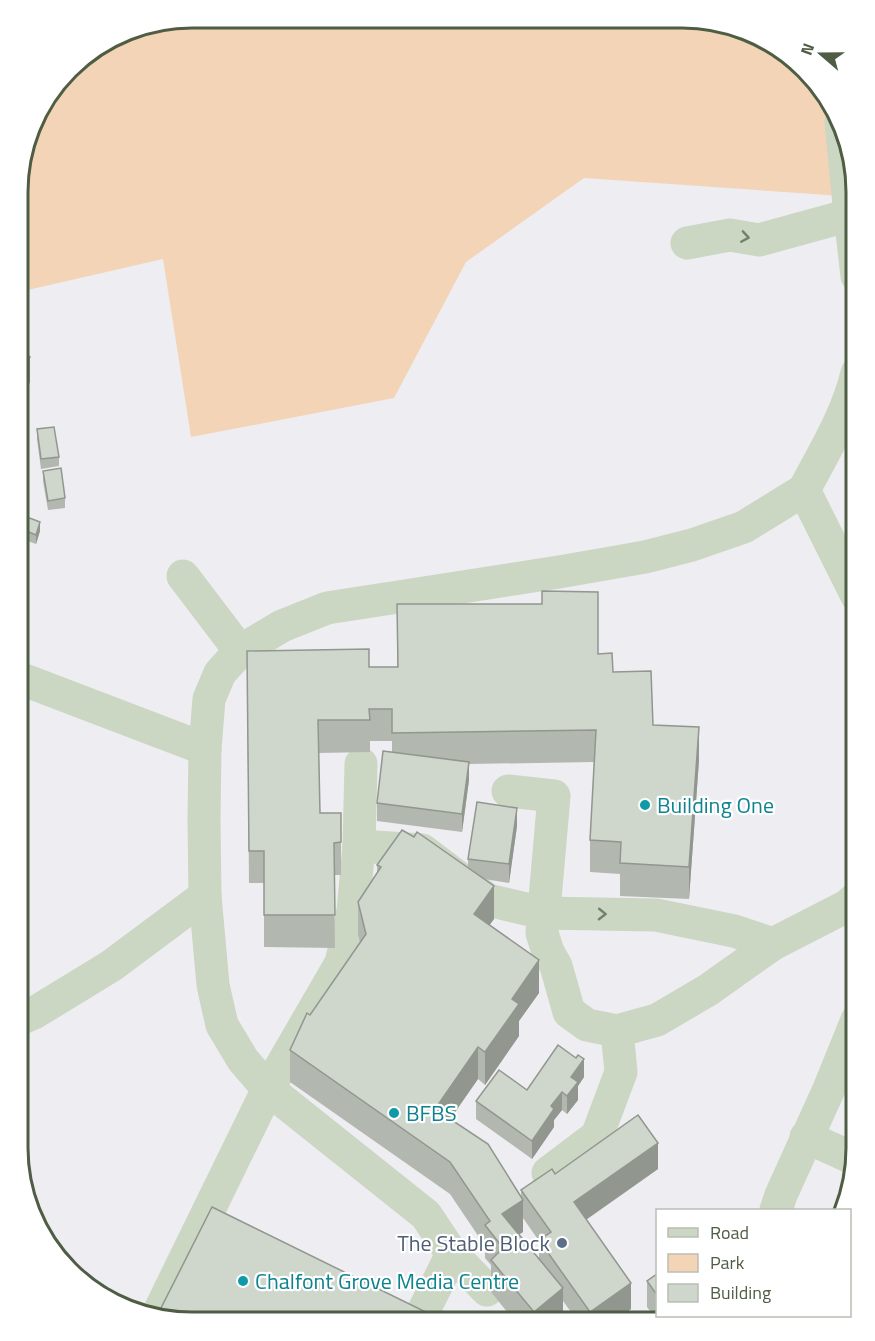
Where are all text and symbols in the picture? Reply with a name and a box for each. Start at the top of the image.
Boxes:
north arrow [791,24,851,84]
text: N [794,40,820,58]
one-way arrow [739,230,749,243]
place label: Building One [657,788,774,822]
marker: Building One [638,798,652,812]
one-way arrow [597,908,606,920]
place label: BFBS [406,1096,457,1130]
marker: BFBS [387,1106,401,1120]
legend [656,1209,851,1317]
text: Road [710,1219,749,1246]
place label: The Stable Block [397,1226,550,1260]
marker: The Stable Block [555,1236,569,1250]
text: Park [710,1249,745,1276]
place label: Chalfont Grove Media Centre [255,1264,519,1298]
marker: Chalfont Grove Media Centre [236,1274,250,1288]
text: Building [710,1279,771,1306]

